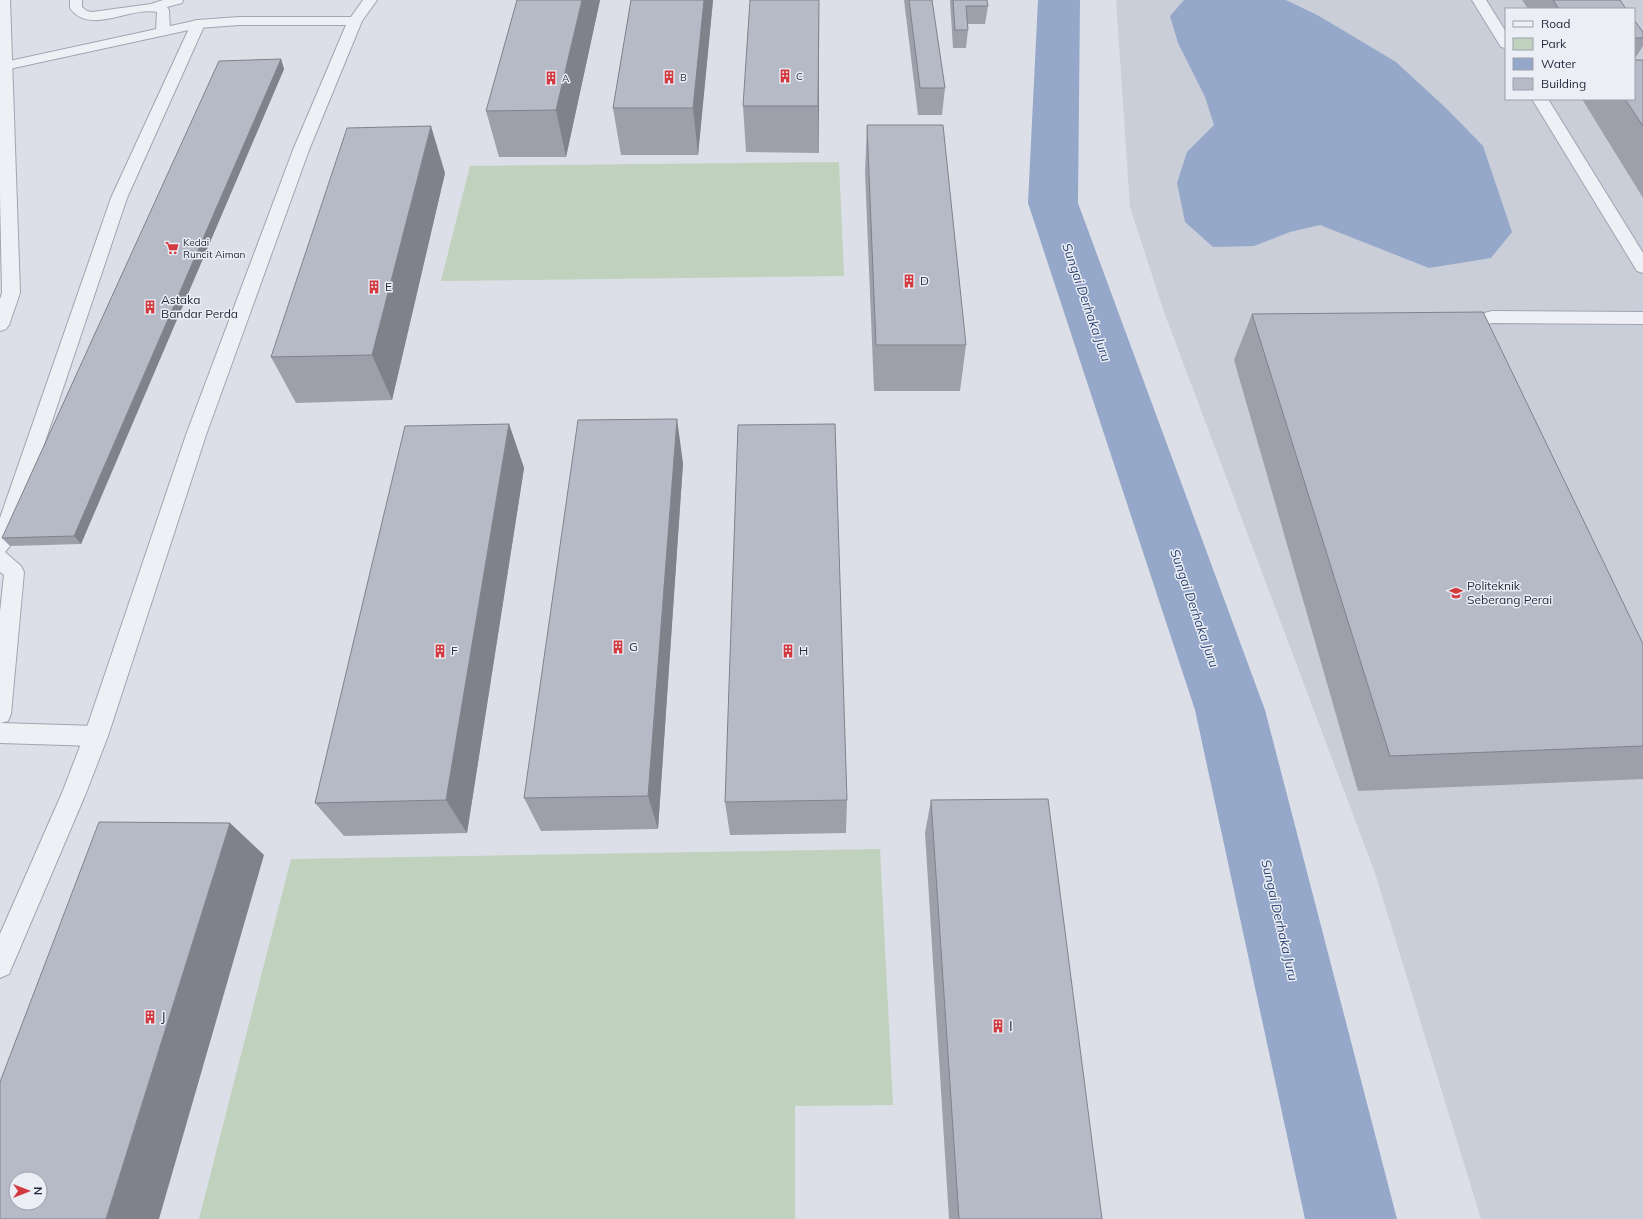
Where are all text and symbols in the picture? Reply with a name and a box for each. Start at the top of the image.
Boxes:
legend [1505,8,1635,100]
text: Road [1541,16,1570,31]
text: Park [1541,36,1567,51]
text: Water [1541,56,1577,71]
building icon: C [777,68,793,84]
building icon: B [661,69,677,85]
building icon: A [543,70,559,86]
place label: C [796,70,803,83]
place label: B [680,71,687,84]
place label: A [562,72,570,85]
text: Building [1541,76,1586,91]
place label: Kedai Runcit Aiman [183,236,245,261]
supermarket icon: Kedai Runcit Aiman [164,240,180,256]
water label: Sungai Derhaka Juru [1059,241,1115,363]
building icon: D [901,273,917,289]
place label: D [920,273,929,288]
building icon: E [366,279,382,295]
place label: E [385,279,392,294]
place label: Astaka Bandar Perda [161,292,238,321]
building icon: Astaka Bandar Perda [142,299,158,315]
water label: Sungai Derhaka Juru [1167,547,1223,669]
place label: Politeknik Seberang Perai [1467,578,1552,607]
school or university icon: Politeknik Seberang Perai [1448,585,1464,601]
building icon: G [610,639,626,655]
place label: G [629,639,638,654]
building icon: F [432,643,448,659]
place label: F [451,643,458,658]
building icon: H [780,643,796,659]
place label: H [799,643,808,658]
water label: Sungai Derhaka Juru [1258,858,1302,982]
place label: J [161,1008,166,1026]
building icon: J [142,1009,158,1025]
place label: I [1009,1017,1013,1035]
building icon: I [990,1018,1006,1034]
north arrow [8,1171,48,1211]
text: N [31,1187,45,1195]

